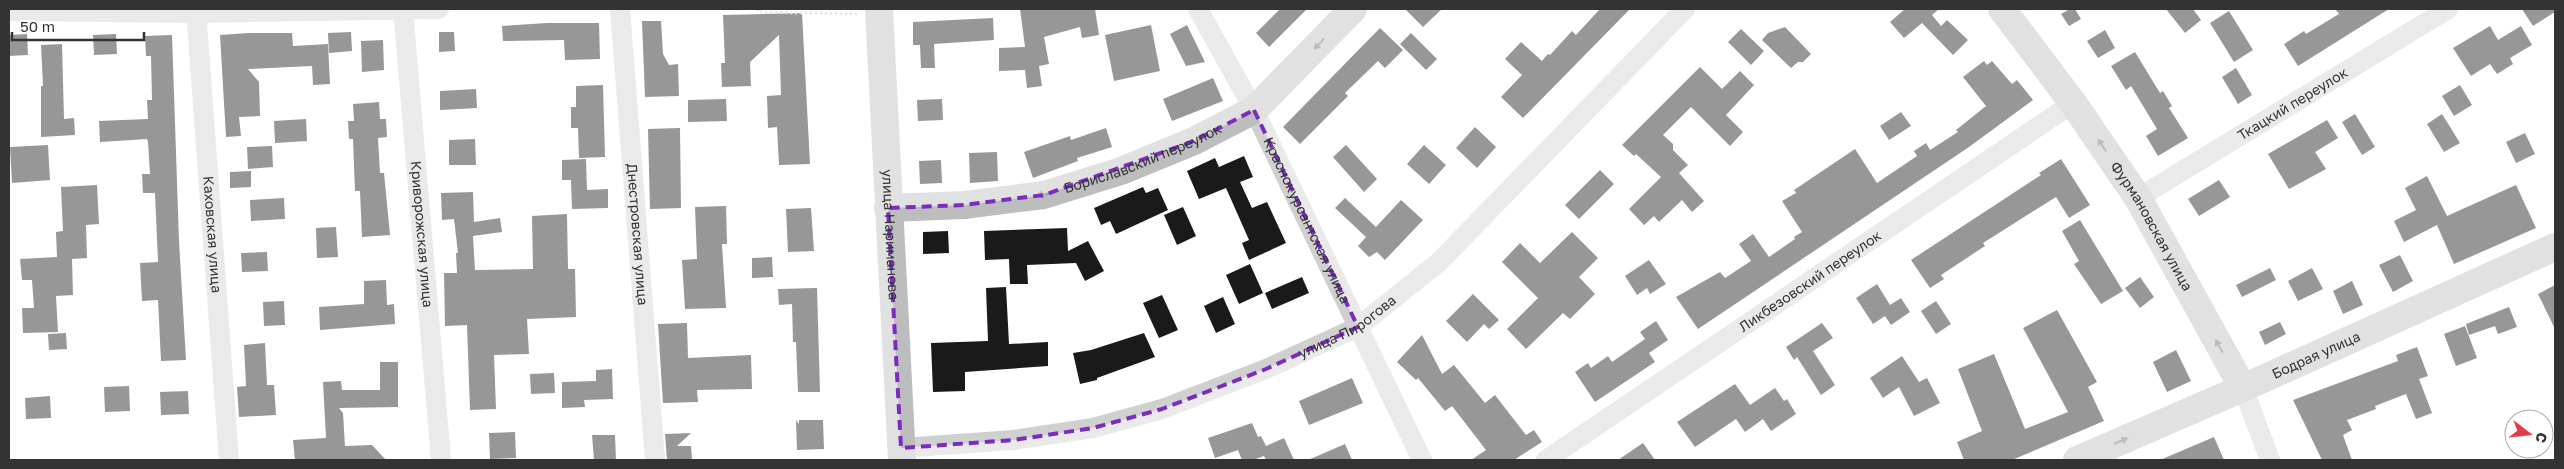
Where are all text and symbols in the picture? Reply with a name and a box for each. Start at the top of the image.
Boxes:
scale bar [12,10,145,42]
text: 50 m [20,17,55,35]
one-way arrow [1313,37,1325,49]
street label: Ткацкий переулок [2234,63,2350,143]
street label: Бориславский переулок [1062,119,1224,196]
street label: Краснокурсантская улица [1260,134,1355,306]
one-way arrow [2097,138,2107,152]
street label: Фурмановская улица [2107,158,2197,294]
street label: Криворожская улица [408,160,437,308]
street label: Днестровская улица [624,163,652,306]
street label: улица Нариманова [879,169,903,301]
street label: Каховская улица [200,175,226,294]
one-way arrow [1035,191,1051,199]
street label: Ликбезовский переулок [1735,226,1884,335]
street label: улица Пирогова [1295,291,1399,361]
street label: Бодрая улица [2269,327,2363,382]
one-way arrow [2215,339,2224,352]
north arrow [2504,409,2554,459]
text: С [2532,431,2552,445]
one-way arrow [2114,436,2128,444]

